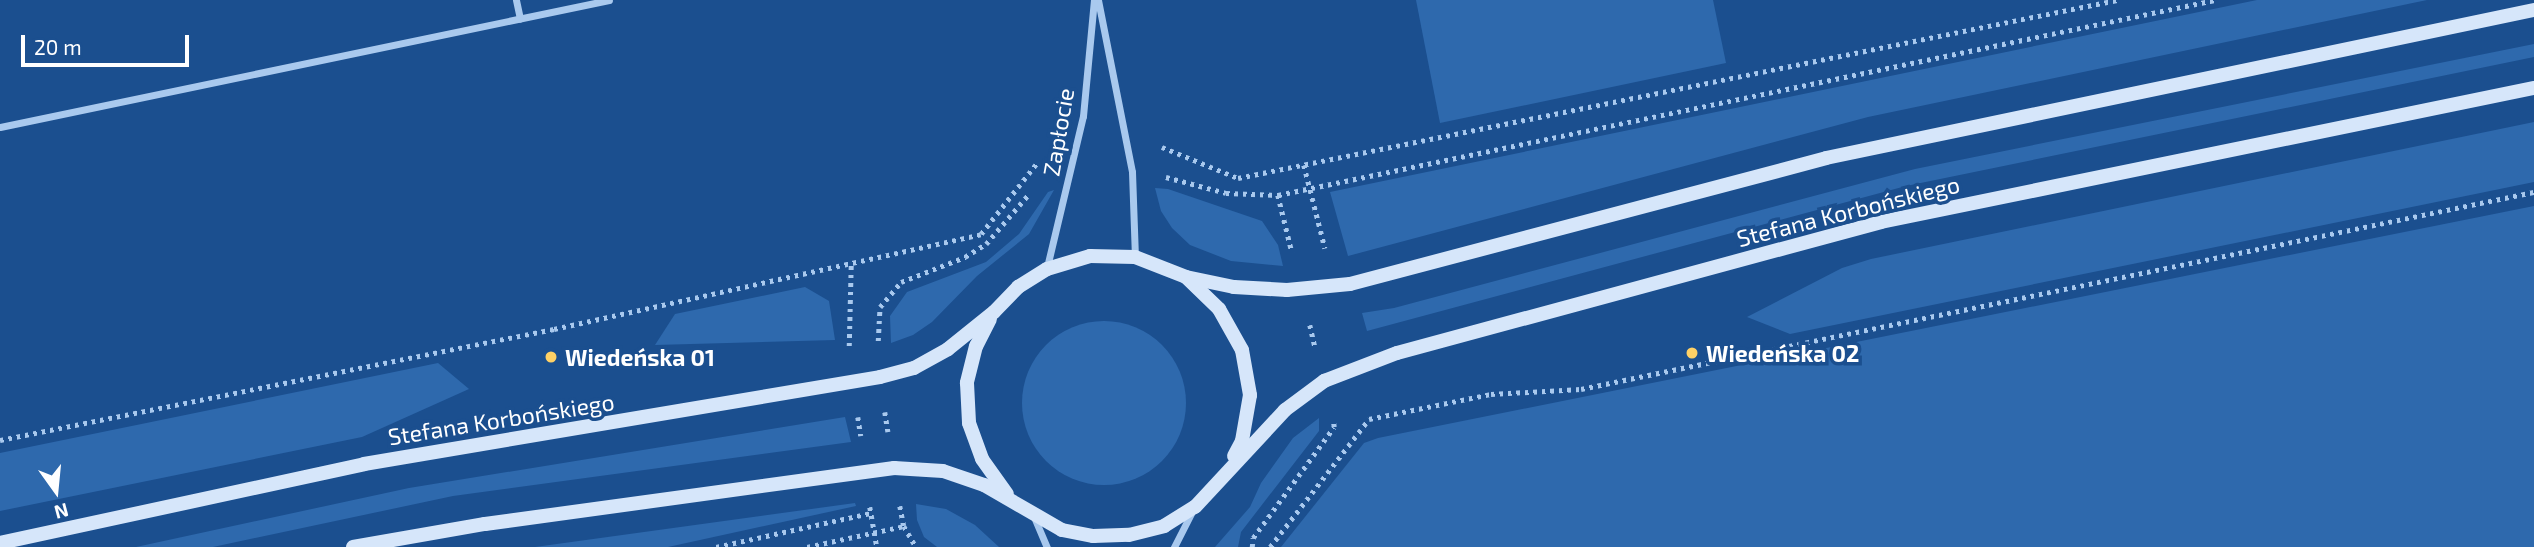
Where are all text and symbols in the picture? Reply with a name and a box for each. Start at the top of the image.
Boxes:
scale bar [24,21,192,65]
text: 20 m [34,34,82,59]
street label: Zapłocie [1037,86,1079,178]
street label: Stefana Korbońskiego [1734,170,1962,252]
place label: Wiedeńska 02 [1706,339,1859,367]
place label: Wiedeńska 01 [565,343,715,371]
marker: Wiedeńska 02 [1684,345,1700,361]
marker: Wiedeńska 01 [543,349,559,365]
street label: Stefana Korbońskiego [386,387,616,451]
north arrow [21,456,91,526]
text: N [52,499,71,525]

